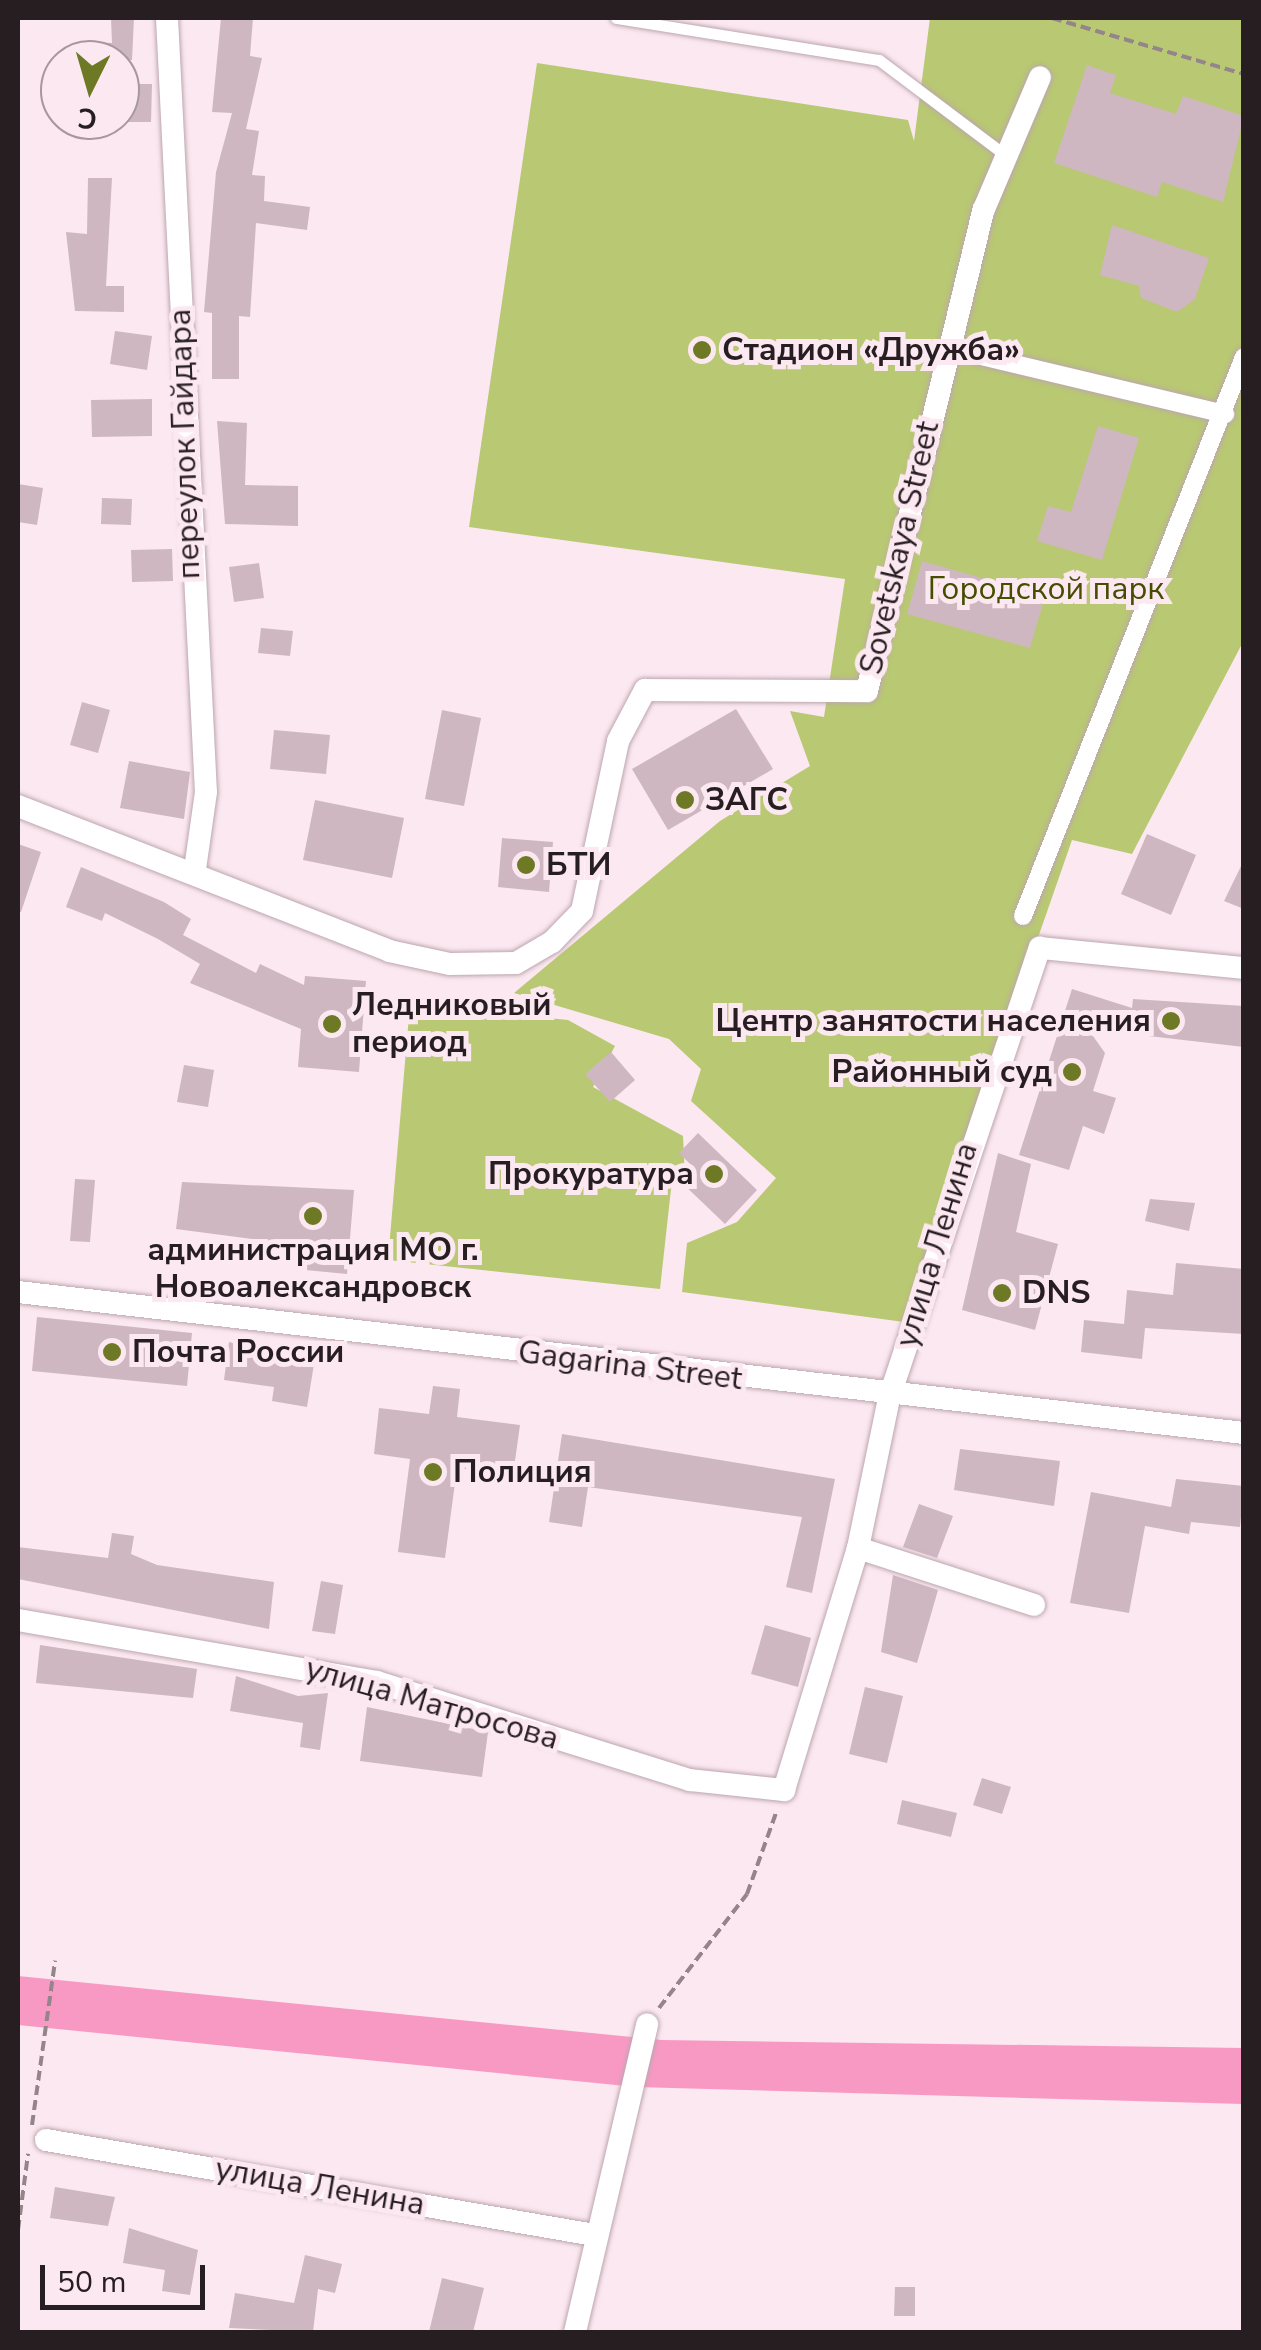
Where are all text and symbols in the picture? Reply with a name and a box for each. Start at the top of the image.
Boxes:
north arrow [40,40,140,140]
text: С [76,98,99,138]
street label: переулок Гайдара [161,308,209,580]
place label: Стадион «Дружба» [722,331,1020,369]
marker: Стадион «Дружба» [691,339,713,361]
street label: Sovetskaya Street [852,418,948,678]
park label: Городской парк [928,570,1164,608]
place label: ЗАГС [705,781,788,819]
marker: ЗАГС [674,789,696,811]
place label: БТИ [546,846,611,884]
marker: БТИ [515,854,537,876]
place label: Ледниковый период [352,987,552,1062]
place label: Центр занятости населения [715,1002,1151,1040]
marker: Центр занятости населения [1160,1010,1182,1032]
marker: Ледниковый период [321,1013,343,1035]
place label: Районный суд [832,1053,1052,1091]
marker: Районный суд [1061,1061,1083,1083]
street label: улица Ленина [888,1138,986,1352]
place label: Прокуратура [488,1155,694,1193]
marker: Прокуратура [703,1163,725,1185]
marker: администрация МО г. Новоалександровск [302,1205,324,1227]
place label: администрация МО г. Новоалександровск [147,1232,479,1307]
place label: DNS [1022,1274,1091,1312]
marker: DNS [991,1282,1013,1304]
place label: Почта России [132,1333,344,1371]
street label: Gagarina Street [516,1333,744,1399]
marker: Почта России [101,1341,123,1363]
place label: Полиция [453,1453,592,1491]
marker: Полиция [422,1461,444,1483]
street label: улица Матросова [301,1650,563,1758]
street label: улица Ленина [212,2150,428,2224]
scale bar [45,2245,210,2307]
text: 50 m [57,2262,126,2303]

